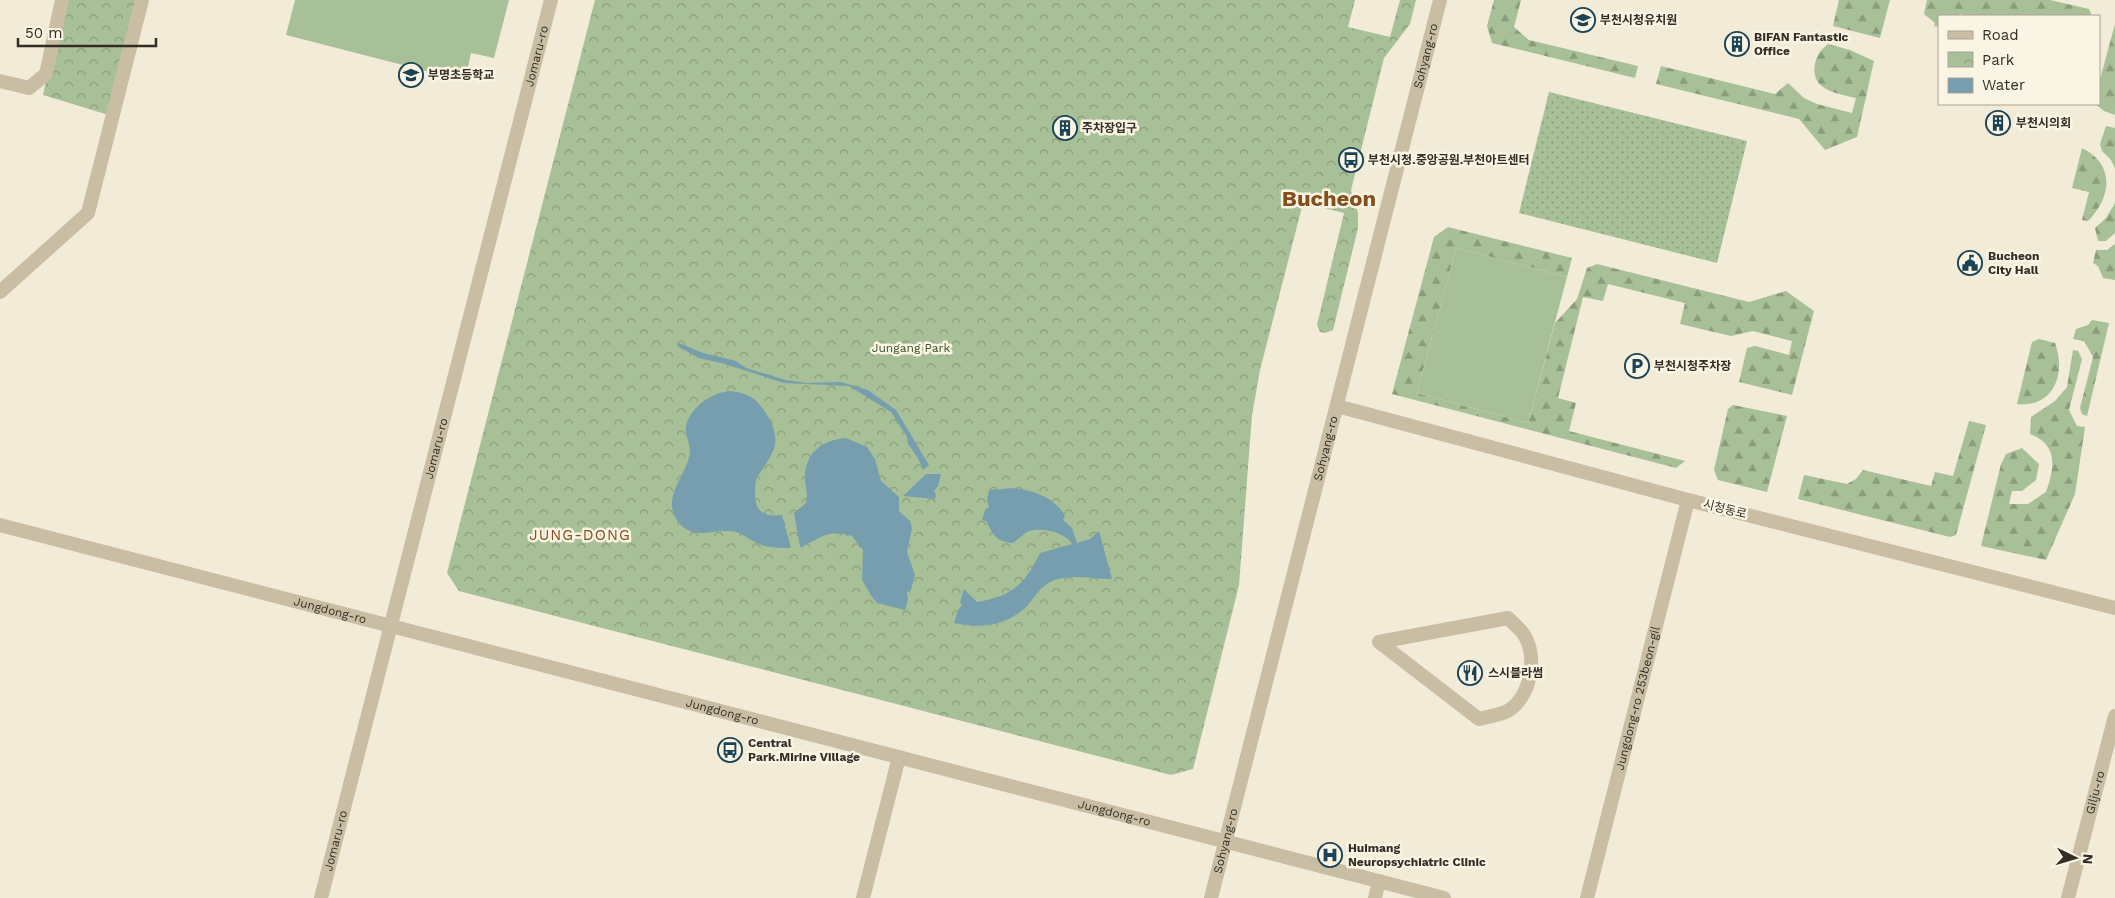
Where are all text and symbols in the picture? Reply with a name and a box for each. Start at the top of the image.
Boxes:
school or university icon: 부천시청유치원 [1570,7,1596,33]
place label: 부천시청유치원 [1600,13,1677,27]
scale bar [18,15,155,47]
legend [1938,15,2100,105]
street label: Sohyang-ro [1411,22,1441,90]
text: 50 m [25,24,62,42]
street label: Jomaru-ro [522,24,551,88]
text: Road [1982,26,2019,44]
place label: BIFAN Fantastic Office [1754,30,1849,58]
building icon: BIFAN Fantastic Office [1724,31,1750,57]
text: Park [1982,51,2015,69]
school or university icon: 부명초등학교 [398,62,424,88]
place label: 부명초등학교 [428,68,494,82]
text: Water [1982,76,2025,94]
building icon: 부천시의회 [1985,110,2011,136]
building icon: 주차장입구 [1052,115,1078,141]
place label: 부천시의회 [2016,116,2071,130]
place label: 주차장입구 [1082,121,1137,135]
bus stop icon: 부천시청.중앙공원.부천아트센터 [1338,147,1364,173]
place label: 부천시청.중앙공원.부천아트센터 [1368,153,1530,167]
district label: Bucheon [1282,186,1376,211]
place label: Bucheon City Hall [1988,249,2039,277]
public building icon: Bucheon City Hall [1957,250,1983,276]
park label: Jungang Park [872,341,950,355]
parking icon: 부천시청주차장 [1624,353,1650,379]
place label: 부천시청주차장 [1654,359,1731,373]
street label: Sohyang-ro [1311,414,1341,483]
street label: Jomaru-ro [422,416,451,481]
street label: 시청동로 [1702,497,1748,521]
district label: JUNG-DONG [529,526,631,544]
street label: Jungdong-ro [292,594,368,626]
street label: Jungdong-ro 253beon-gil [1613,625,1663,772]
restaurant icon: 스시블라썸 [1457,660,1483,686]
place label: 스시블라썸 [1488,666,1543,680]
street label: Jungdong-ro [684,695,760,728]
place label: Central Park.Mirine Village [748,736,860,764]
bus stop icon: Central Park.Mirine Village [717,737,743,763]
street label: Gilju-ro [2083,769,2108,816]
street label: Jungdong-ro [1077,797,1152,829]
street label: Sohyang-ro [1211,807,1241,875]
street label: Jomaru-ro [321,809,350,873]
north arrow [2050,833,2100,883]
place label: Huimang Neuropsychiatric Clinic [1348,841,1486,869]
hospital icon: Huimang Neuropsychiatric Clinic [1317,842,1343,868]
text: N [2080,853,2096,865]

